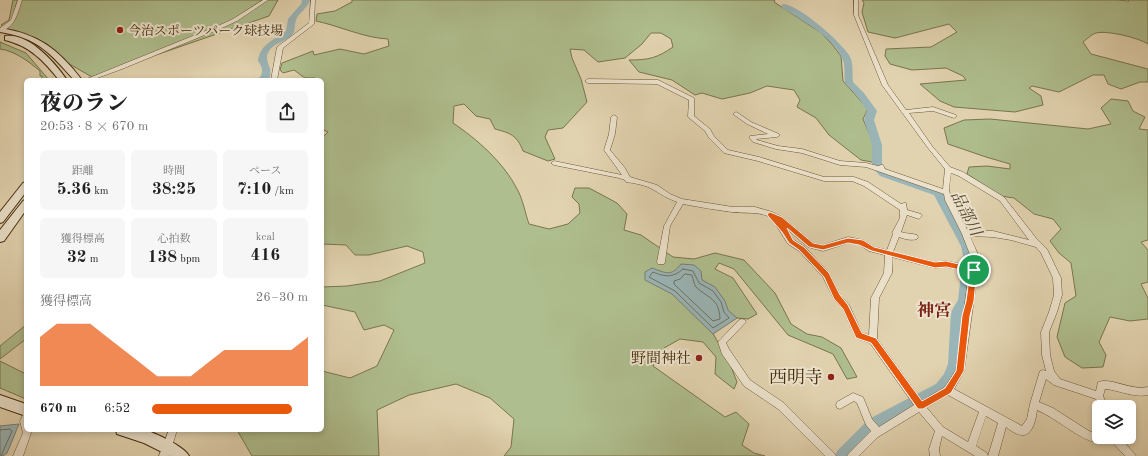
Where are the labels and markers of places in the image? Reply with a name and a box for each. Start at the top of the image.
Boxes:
place label: 今治スポーツパーク球技場 [128,23,283,38]
marker: 今治スポーツパーク球技場 [115,25,125,35]
pin [957,253,991,287]
place label: 野間神社 [631,350,691,367]
marker: 野間神社 [694,353,704,363]
place label: 西明寺 [769,367,823,387]
marker: 西明寺 [826,372,836,382]

